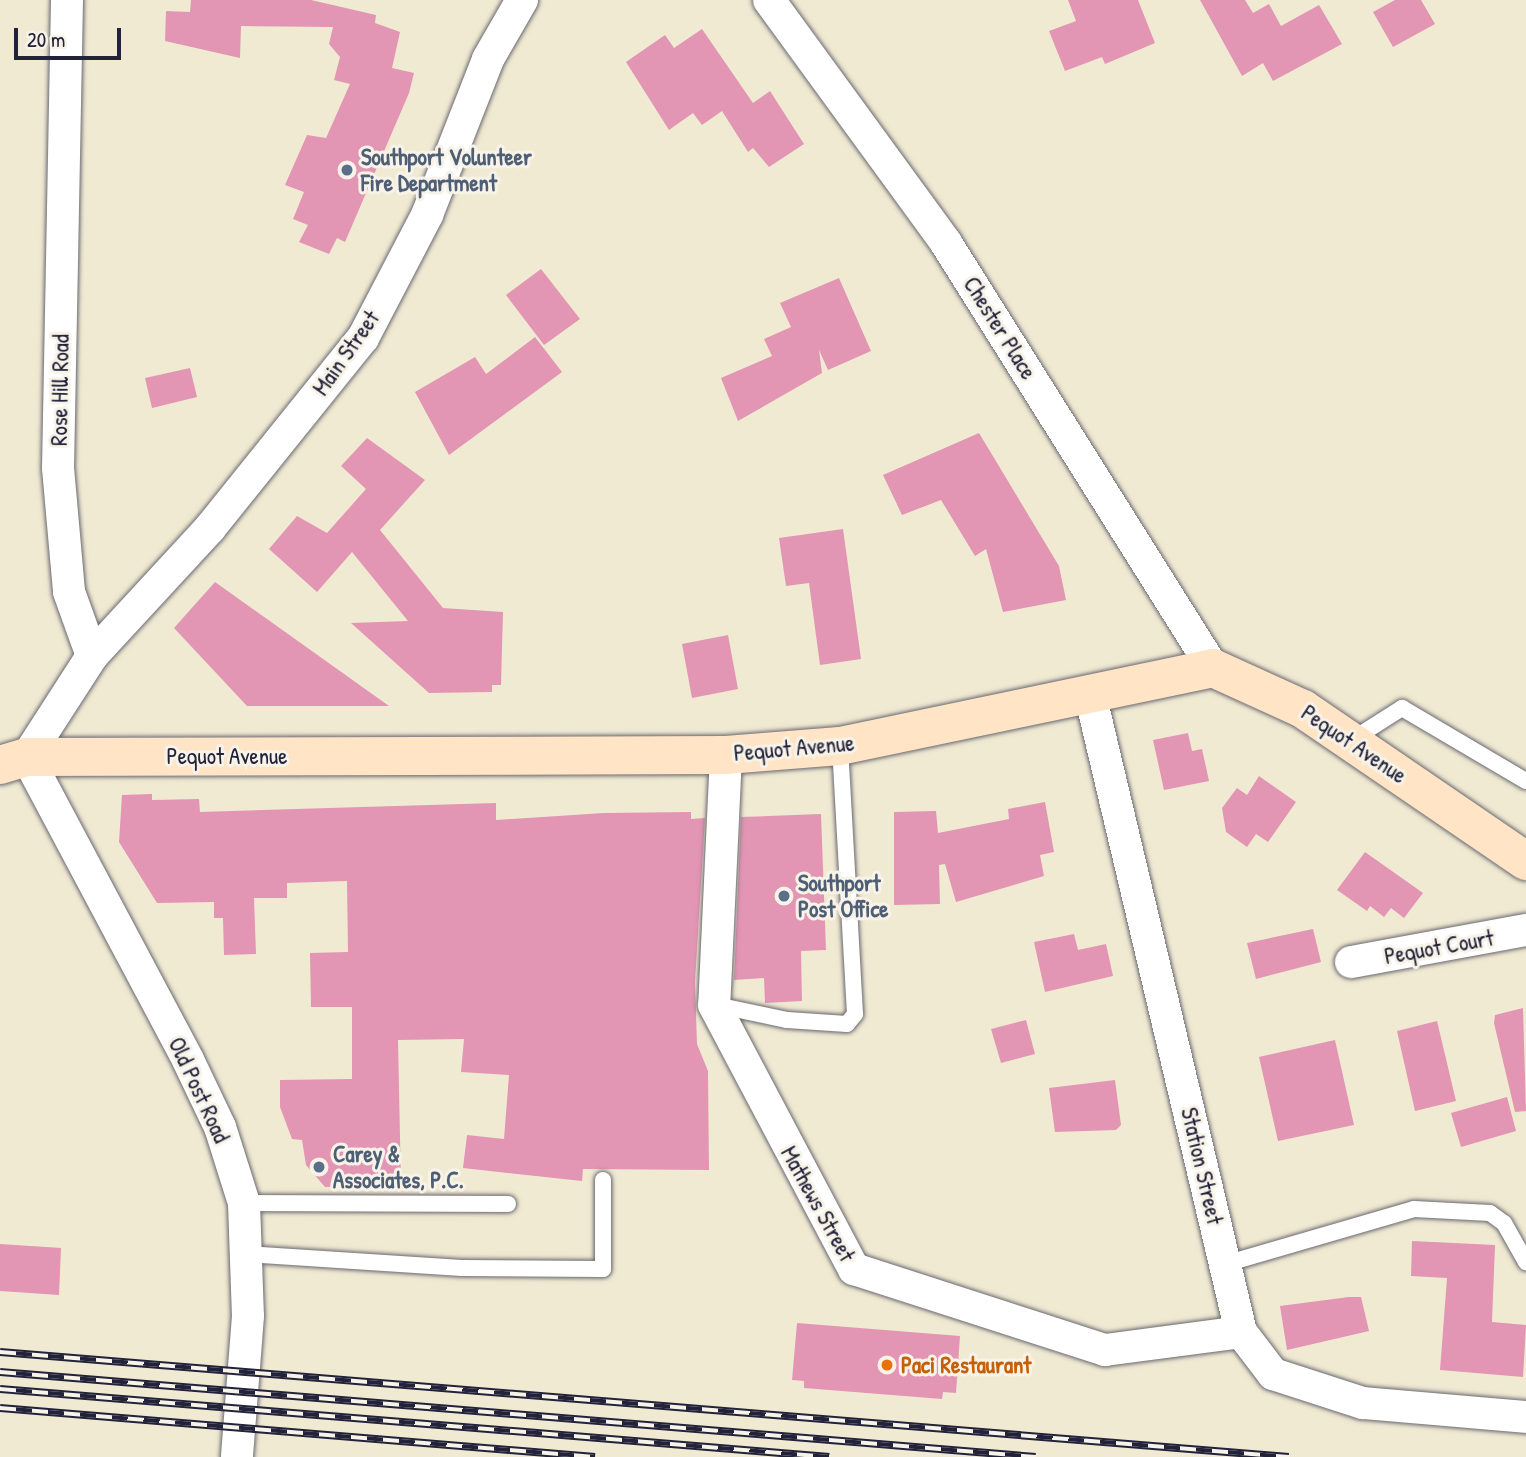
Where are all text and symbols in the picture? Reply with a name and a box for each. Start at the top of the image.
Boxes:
scale bar [18,14,124,58]
text: 20 m [27,25,65,54]
place label: Southport Volunteer Fire Department [361,143,532,197]
marker: Southport Volunteer Fire Department [339,162,355,178]
street label: Chester Place [958,272,1042,384]
street label: Main Street [307,305,385,401]
street label: Rose Hill Road [45,334,75,446]
street label: Pequot Avenue [1296,699,1412,789]
street label: Pequot Avenue [733,729,855,767]
street label: Pequot Avenue [167,742,287,770]
place label: Southport Post Office [798,869,888,923]
marker: Southport Post Office [776,888,792,904]
street label: Pequot Court [1382,924,1496,970]
street label: Old Post Road [163,1033,235,1147]
street label: Station Street [1175,1105,1229,1227]
place label: Carey & Associates, P.C. [333,1140,464,1194]
street label: Mathews Street [775,1141,861,1267]
marker: Carey & Associates, P.C. [311,1159,327,1175]
place label: Paci Restaurant [901,1351,1031,1379]
marker: Paci Restaurant [879,1357,895,1373]

